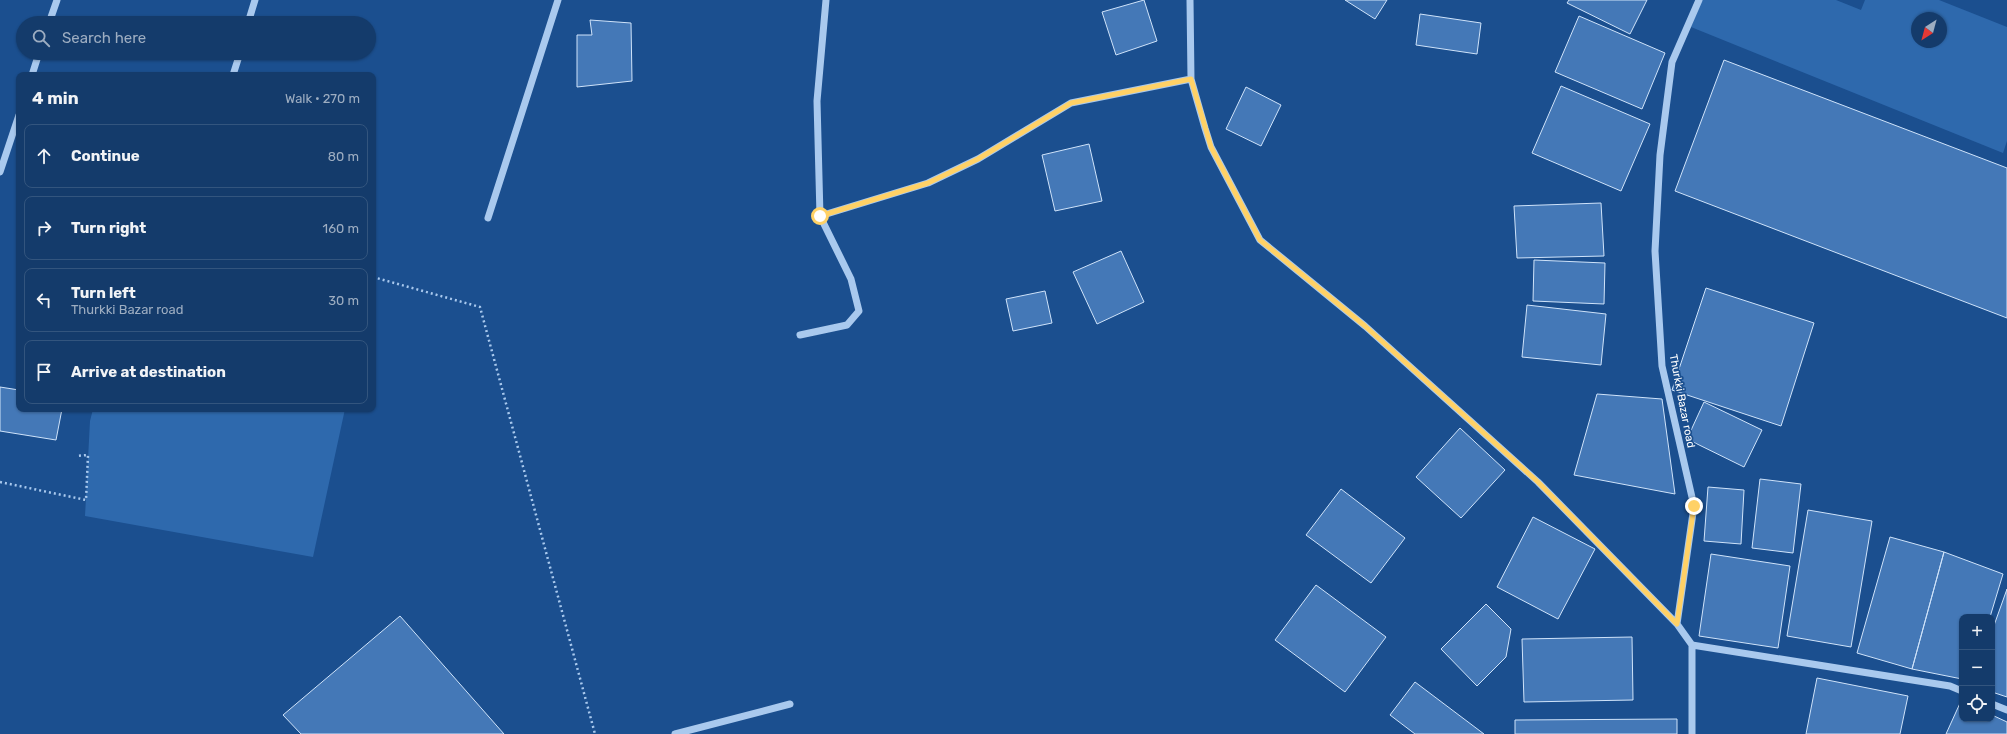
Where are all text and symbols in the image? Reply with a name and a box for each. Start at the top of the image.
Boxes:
north arrow [1911,12,1947,48]
search box [16,16,376,60]
icon: search [30,27,52,49]
text: Search here [62,29,146,47]
text: 4 min [32,88,79,108]
text: Walk · 270 m [285,91,360,106]
icon: ahead [33,145,55,167]
text: Continue [71,147,140,165]
text: 80 m [328,149,359,164]
route start [811,207,829,225]
icon: right [33,217,55,239]
text: Turn right [71,219,146,237]
text: 160 m [323,221,359,236]
text: Turn left [71,284,136,302]
icon: left [33,289,55,311]
text: 30 m [328,293,359,308]
text: Thurkki Bazar road [71,302,183,317]
street label: Thurkki Bazar road [1667,353,1697,449]
icon: arrive [33,361,55,383]
text: Arrive at destination [71,363,226,381]
route end [1685,497,1703,515]
map controls [1959,614,1995,722]
button: + [1959,614,1995,650]
button: − [1959,650,1995,686]
button: locate [1959,686,1995,722]

